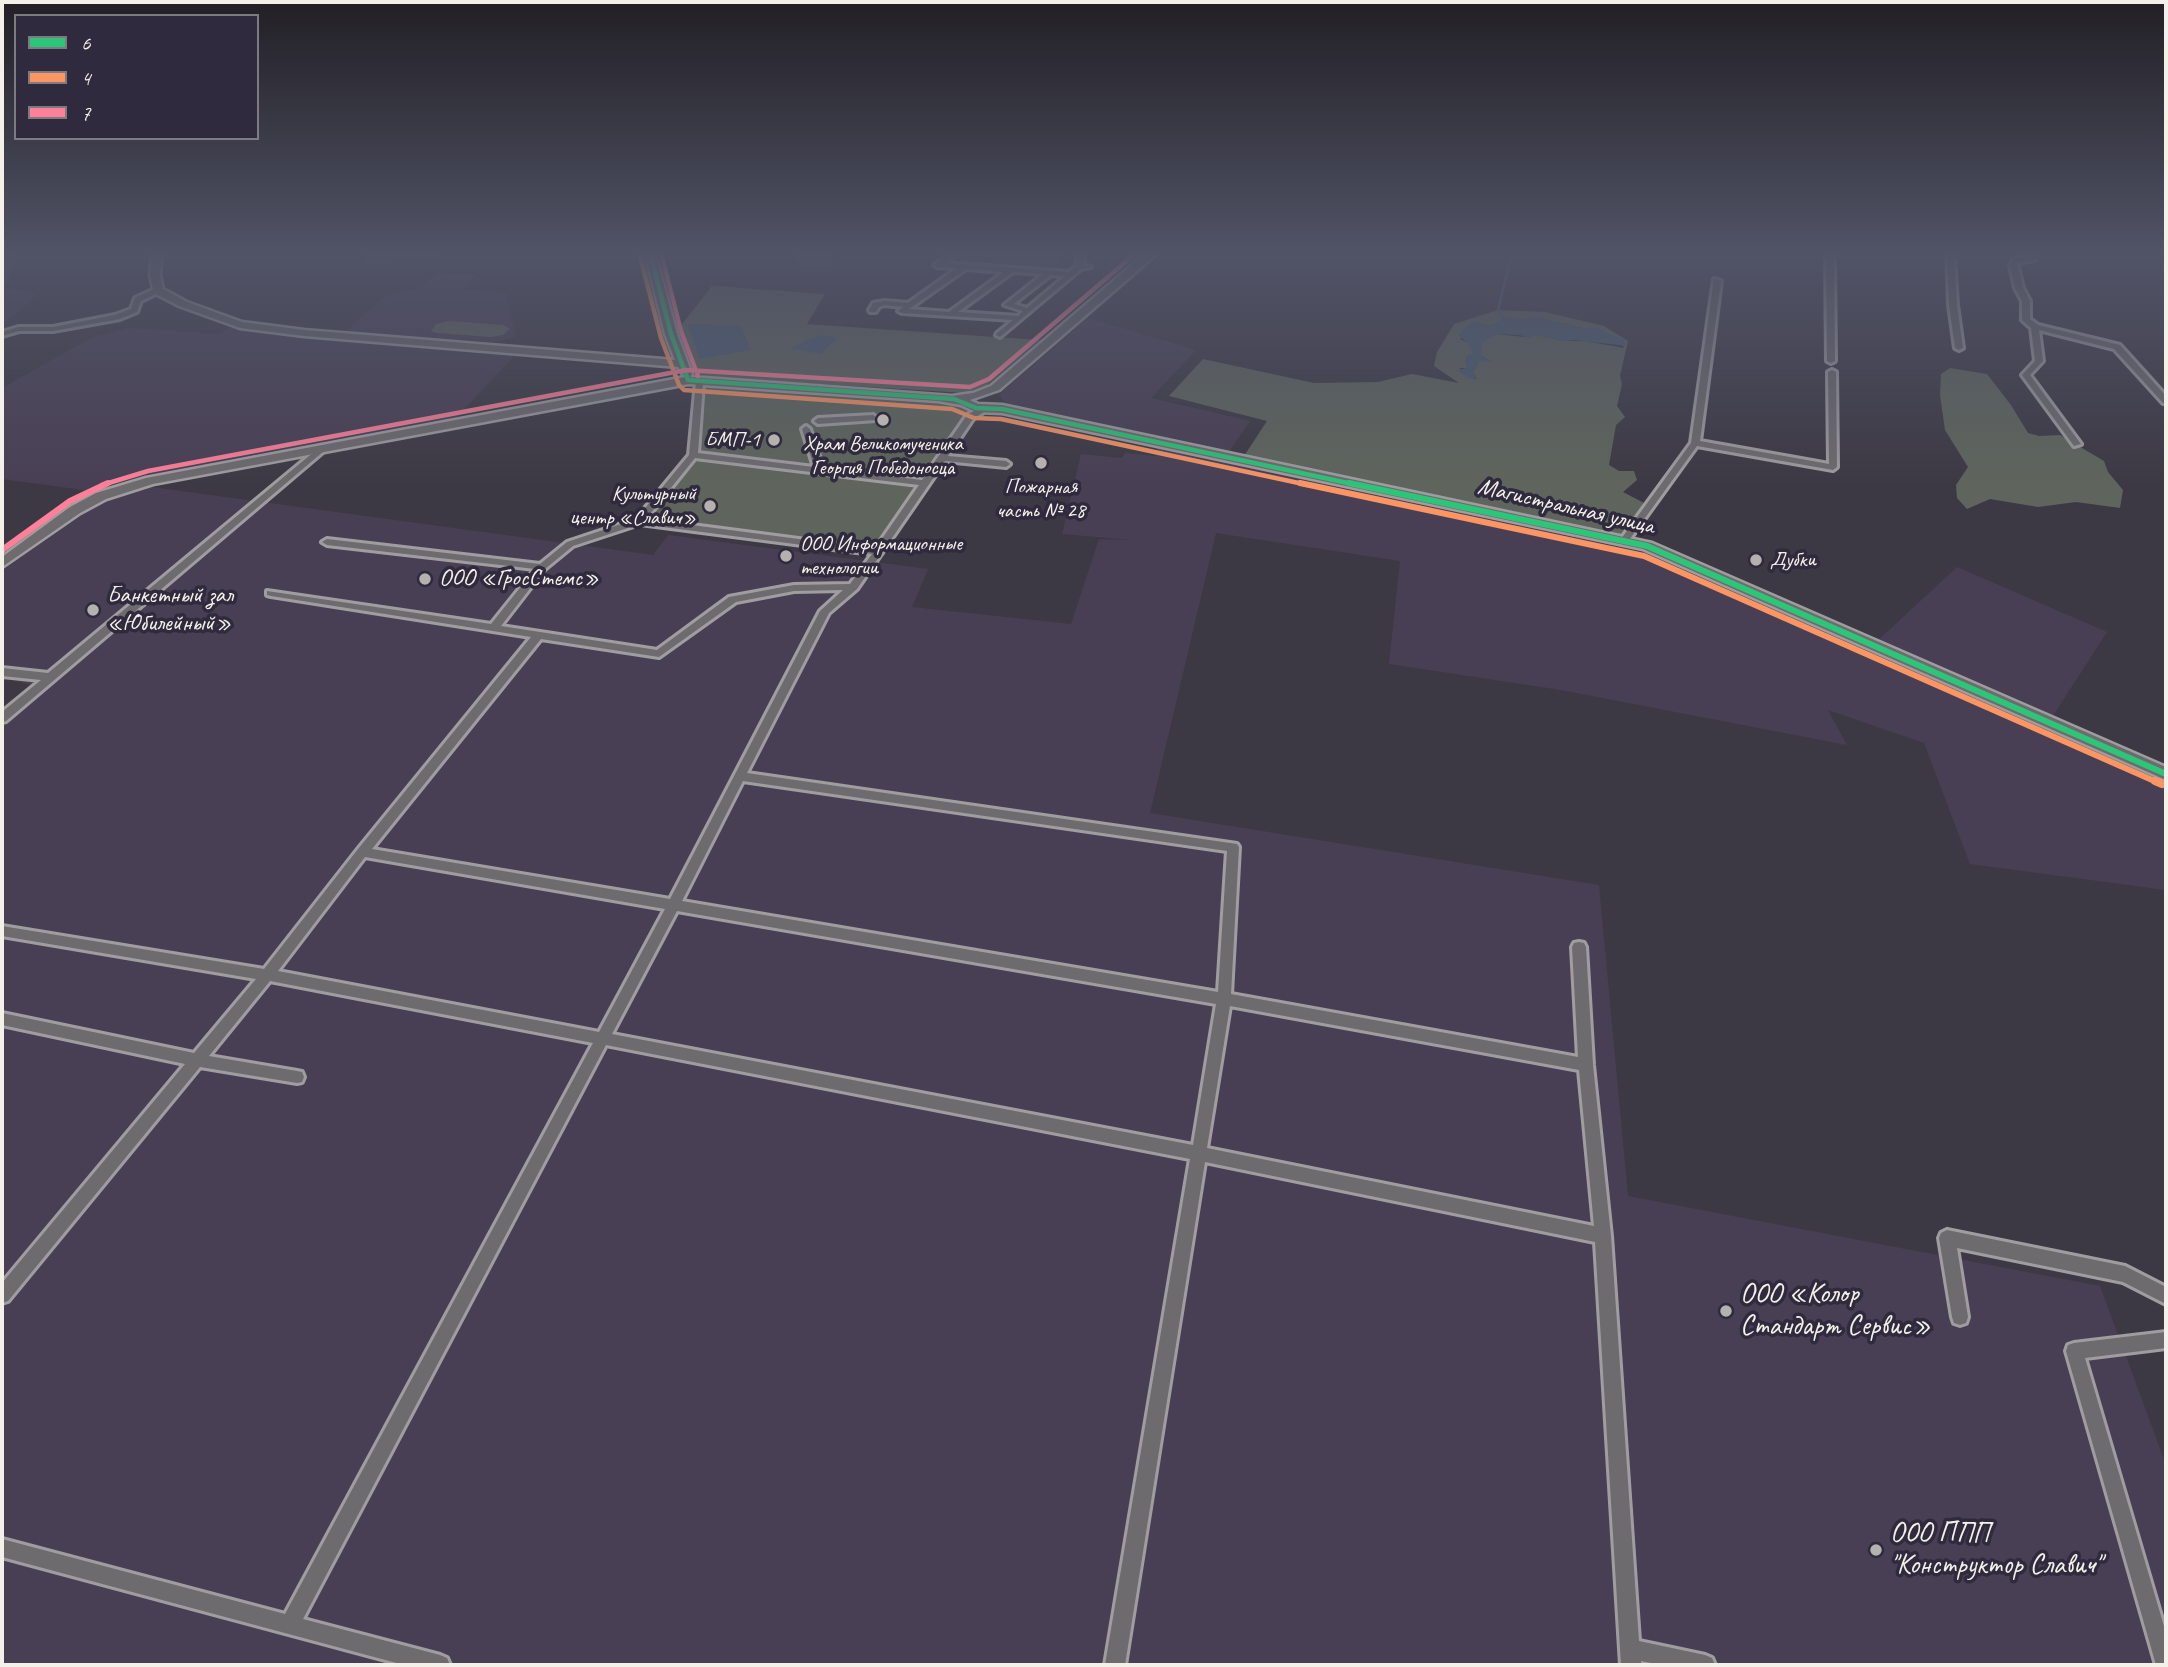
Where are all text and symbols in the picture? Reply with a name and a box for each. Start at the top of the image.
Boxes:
legend [14,14,259,140]
text: 6 [81,30,90,56]
text: 4 [81,65,90,91]
text: 7 [81,100,90,126]
marker: Храм Великомученика Георгия Победоносца [875,412,891,428]
place label: БМП-1 [705,427,760,453]
place label: Храм Великомученика Георгия Победоносца [803,431,963,481]
marker: БМП-1 [766,432,782,448]
marker: Пожарная часть № 28 [1033,455,1049,471]
street label: Магистральная улица [1475,473,1657,541]
place label: Пожарная часть № 28 [997,474,1085,524]
place label: Культурный центр «Славич» [570,481,696,531]
marker: Культурный центр «Славич» [702,498,718,514]
place label: ООО Информационные технологии [800,531,962,581]
place label: Дубки [1770,547,1816,573]
marker: ООО Информационные технологии [778,548,794,564]
marker: Дубки [1748,552,1764,568]
place label: ООО «ГросСтемс» [439,565,599,593]
marker: ООО «ГросСтемс» [417,571,433,587]
place label: Банкетный зал «Юбилейный» [107,582,233,638]
marker: Банкетный зал «Юбилейный» [85,602,101,618]
place label: ООО «Колор Стандарт Сервис» [1740,1278,1931,1344]
marker: ООО «Колор Стандарт Сервис» [1718,1303,1734,1319]
place label: ООО ППП "Конструктор Славич" [1890,1517,2101,1583]
marker: ООО ППП "Конструктор Славич" [1868,1542,1884,1558]

